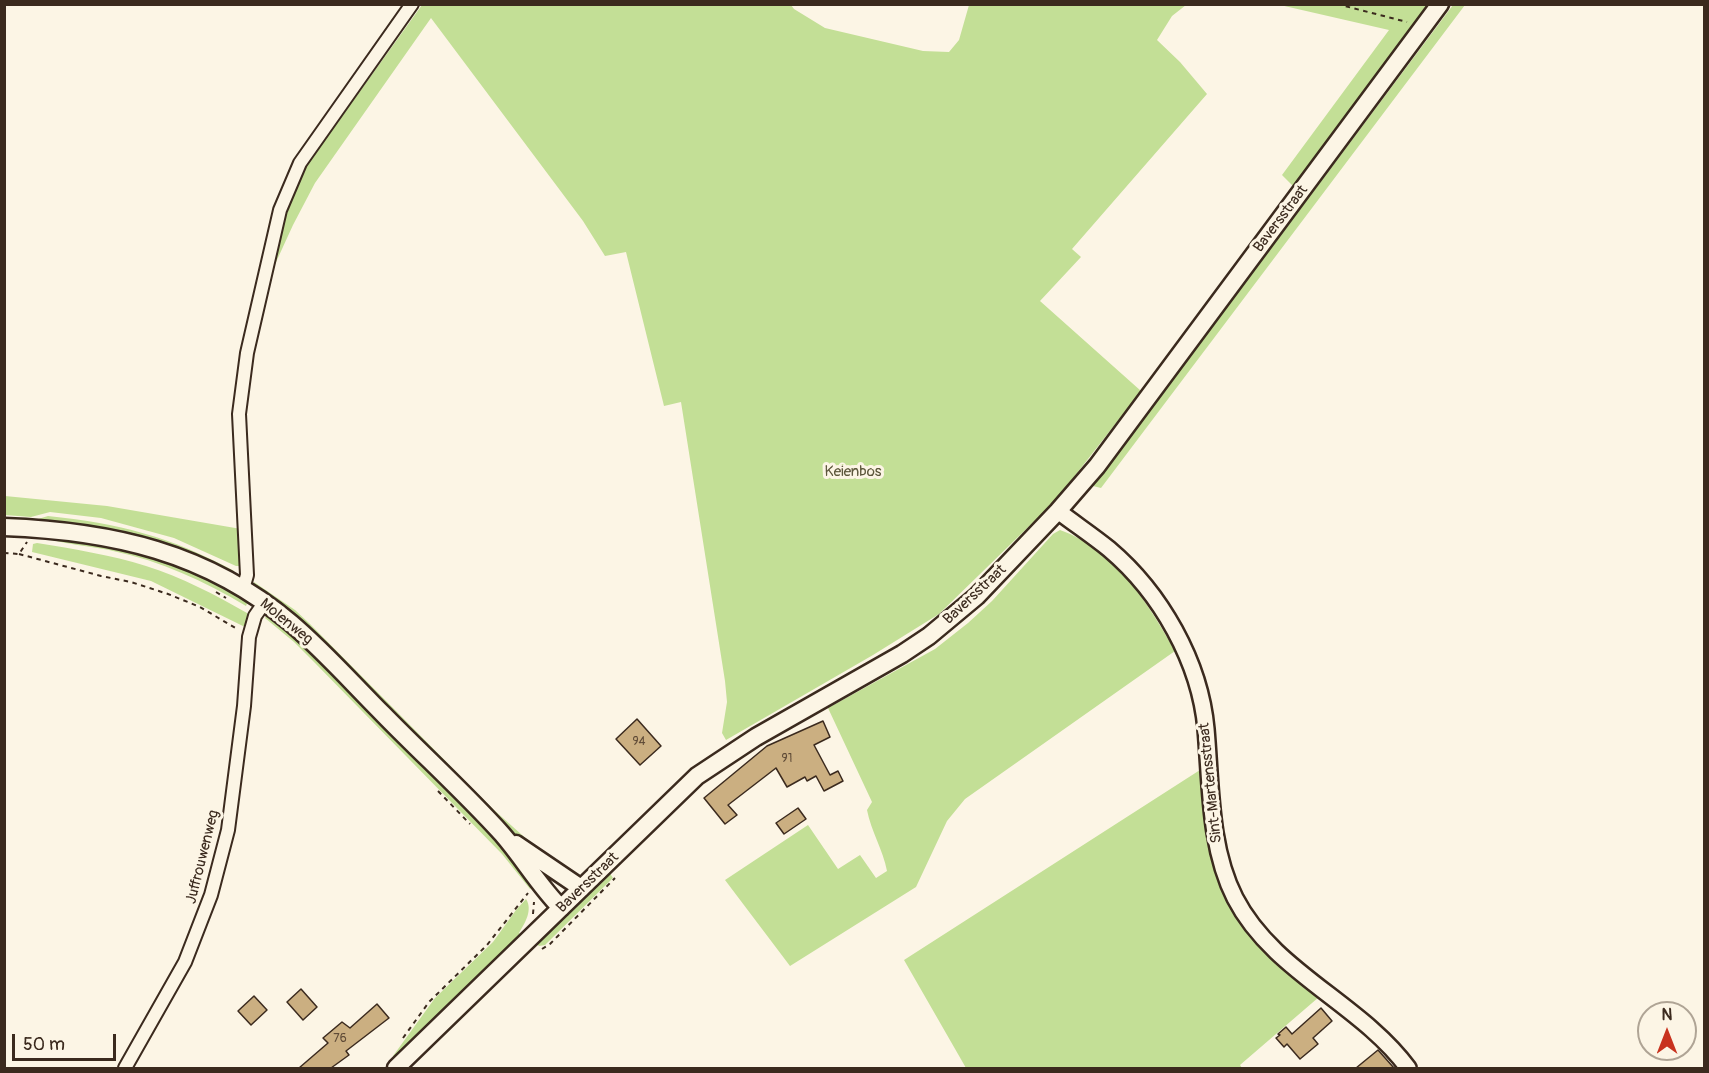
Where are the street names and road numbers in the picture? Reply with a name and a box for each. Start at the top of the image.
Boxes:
street label: Baversstraat [1250,182,1312,256]
street label: Baversstraat [940,561,1010,629]
street label: Molenweg [256,595,316,649]
street label: Sint-Martensstraat [1196,722,1226,844]
street label: Juffrouwenweg [183,808,223,906]
street label: Baversstraat [553,849,623,917]

